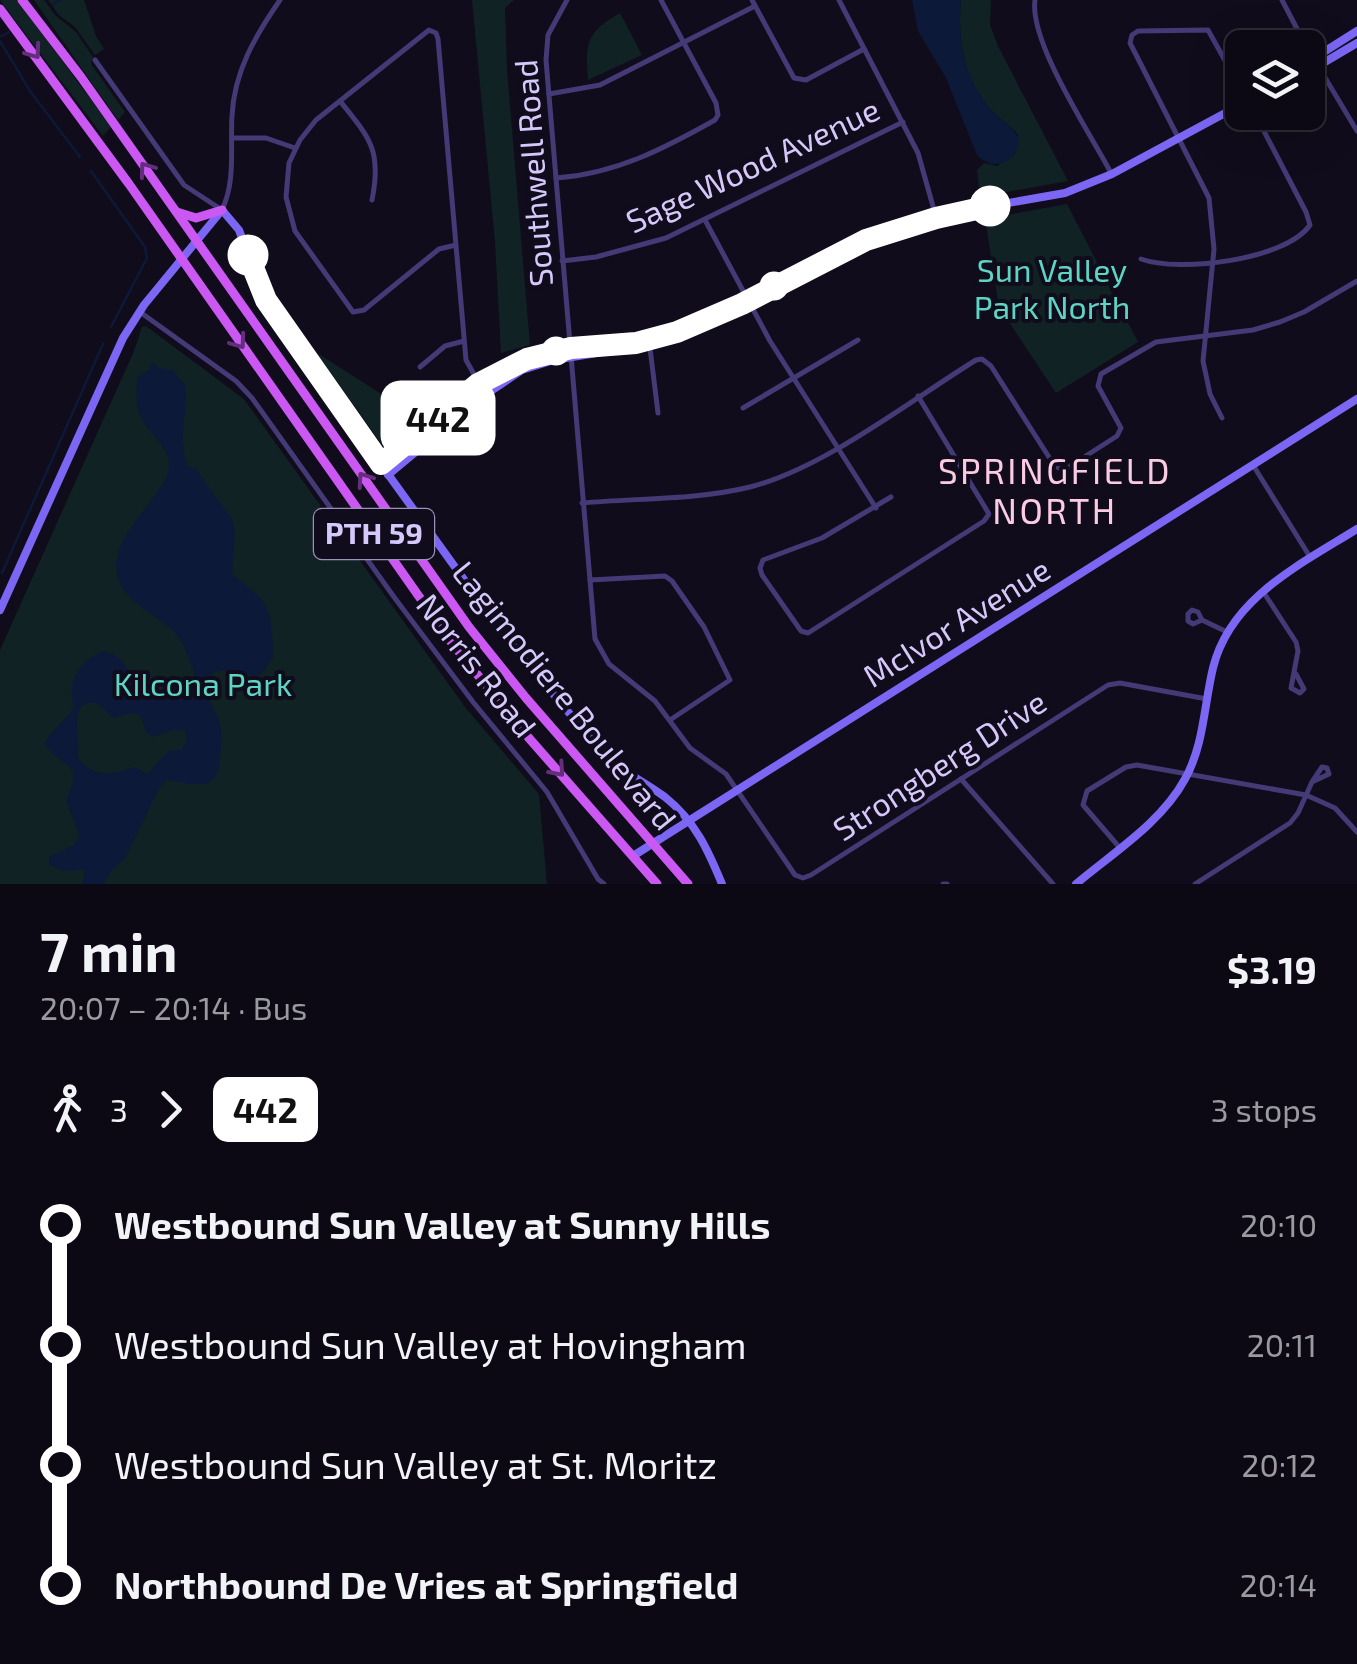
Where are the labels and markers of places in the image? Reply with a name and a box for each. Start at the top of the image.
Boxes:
unlabelled marker [971,187,1009,225]
unlabelled marker [229,236,267,274]
unlabelled marker [761,273,787,299]
unlabelled marker [543,338,569,364]

